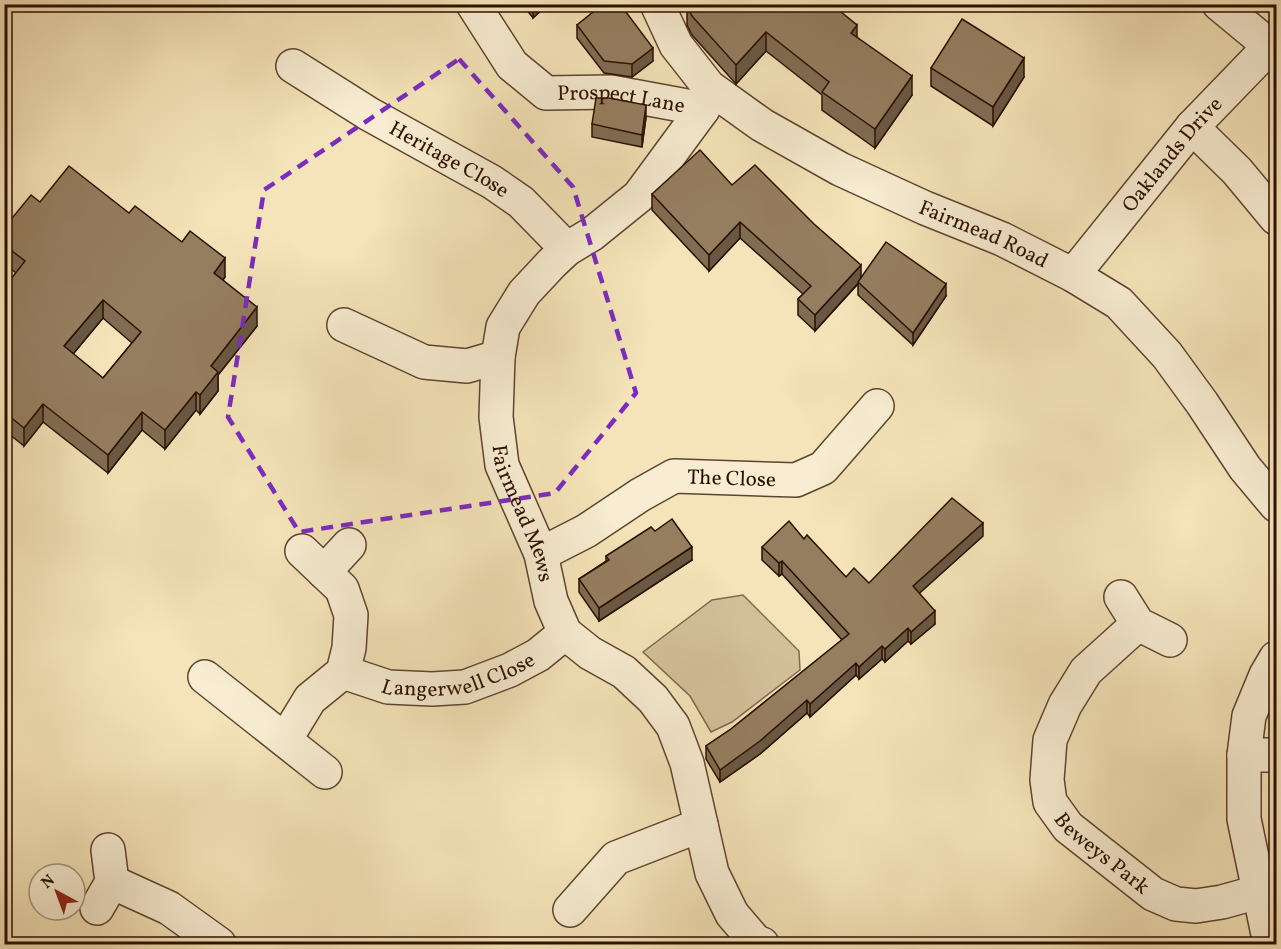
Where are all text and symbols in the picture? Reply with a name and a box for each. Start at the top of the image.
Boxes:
street label: Prospect Lane [557,79,687,121]
street label: Oaklands Drive [1116,91,1230,219]
street label: Heritage Close [383,115,515,206]
street label: Fairmead Road [914,194,1053,276]
street label: Fairmead Mews [484,443,560,585]
street label: The Close [687,463,776,495]
street label: Langerwell Close [377,646,540,705]
street label: Beweys Park [1046,807,1156,902]
north arrow [27,862,87,922]
text: N [37,870,60,894]

